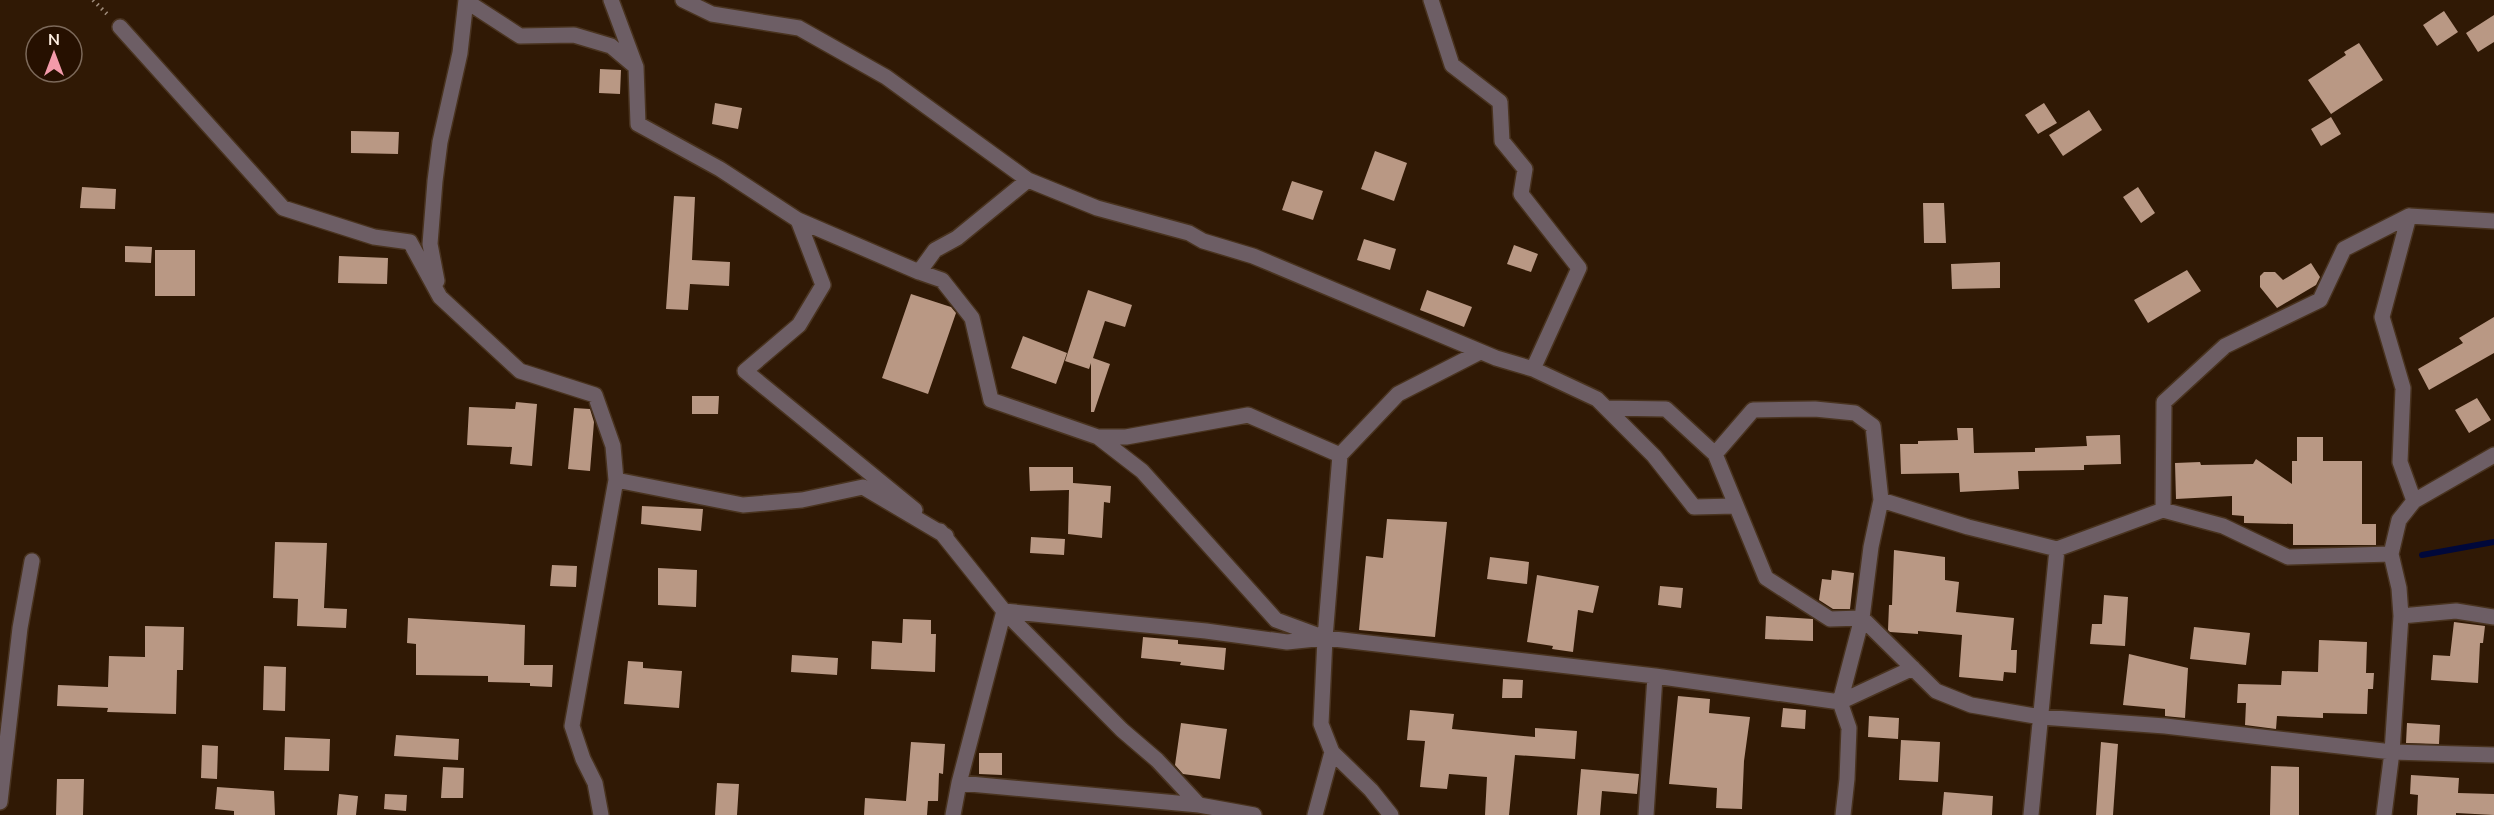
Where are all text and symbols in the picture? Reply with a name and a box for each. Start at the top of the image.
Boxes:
north arrow [24,24,84,84]
text: N [48,29,60,51]

